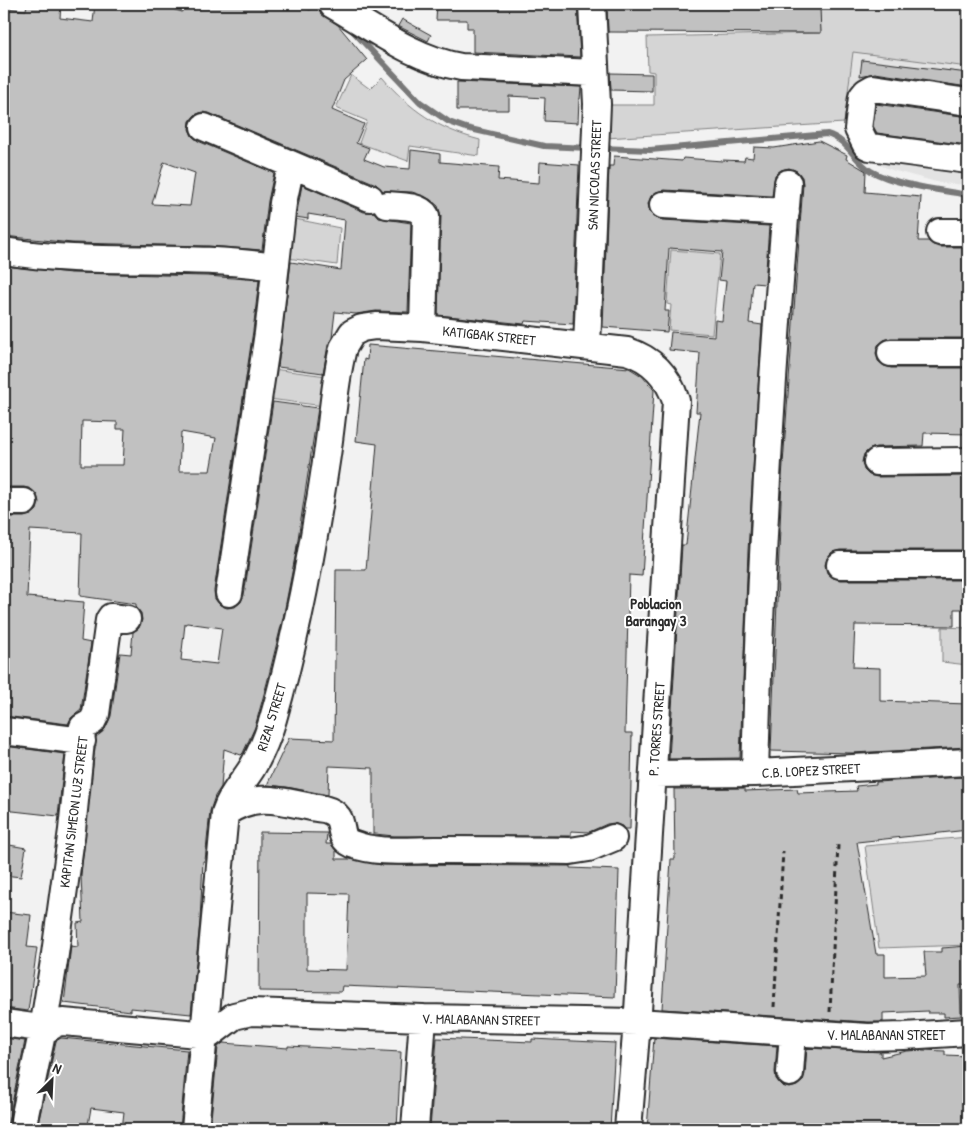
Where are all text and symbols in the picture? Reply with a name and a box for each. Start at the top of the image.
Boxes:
street label: SAN NICOLAS STREET [583,119,605,230]
street label: KATIGBAK STREET [442,321,537,349]
district label: Poblacion Barangay 3 [626,593,687,632]
street label: RIZAL STREET [252,680,290,753]
street label: P. TORRES STREET [643,681,669,777]
street label: KAPITAN SIMEON LUZ STREET [54,735,92,889]
street label: C.B. LOPEZ STREET [761,758,861,782]
street label: V. MALABANAN STREET [422,1008,541,1030]
street label: V. MALABANAN STREET [827,1025,946,1044]
north arrow [28,1056,78,1106]
text: N [50,1057,65,1078]

